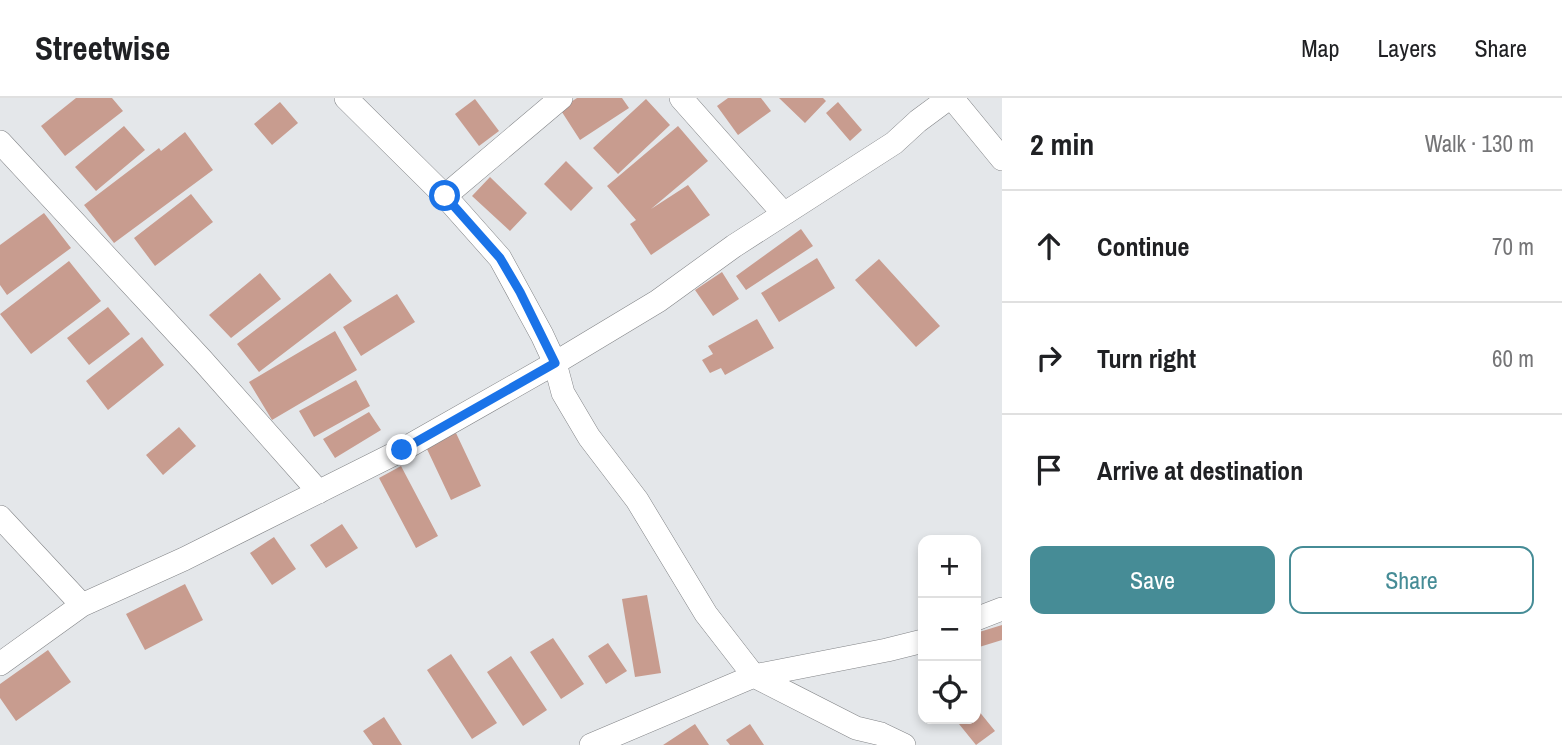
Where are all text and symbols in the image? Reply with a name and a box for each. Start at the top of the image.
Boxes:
text: Streetwise [35,26,170,70]
text: Map [1301,32,1339,64]
text: Layers [1377,32,1436,64]
text: Share [1474,32,1527,64]
text: 2 min [1030,124,1094,164]
text: Walk · 130 m [1425,128,1534,159]
route start [429,180,460,211]
icon: ahead [1030,227,1068,265]
text: Continue [1097,229,1189,264]
text: 70 m [1492,231,1534,262]
icon: right [1030,339,1068,377]
text: Turn right [1097,341,1196,376]
text: 60 m [1492,343,1534,374]
route end [386,434,417,465]
icon: arrive [1030,451,1068,489]
text: Arrive at destination [1097,453,1303,488]
map controls [918,535,981,724]
button: + [918,535,981,598]
button: Save [1030,546,1275,614]
button: Share [1289,546,1534,614]
button: − [918,598,981,661]
button: locate [918,661,981,724]

